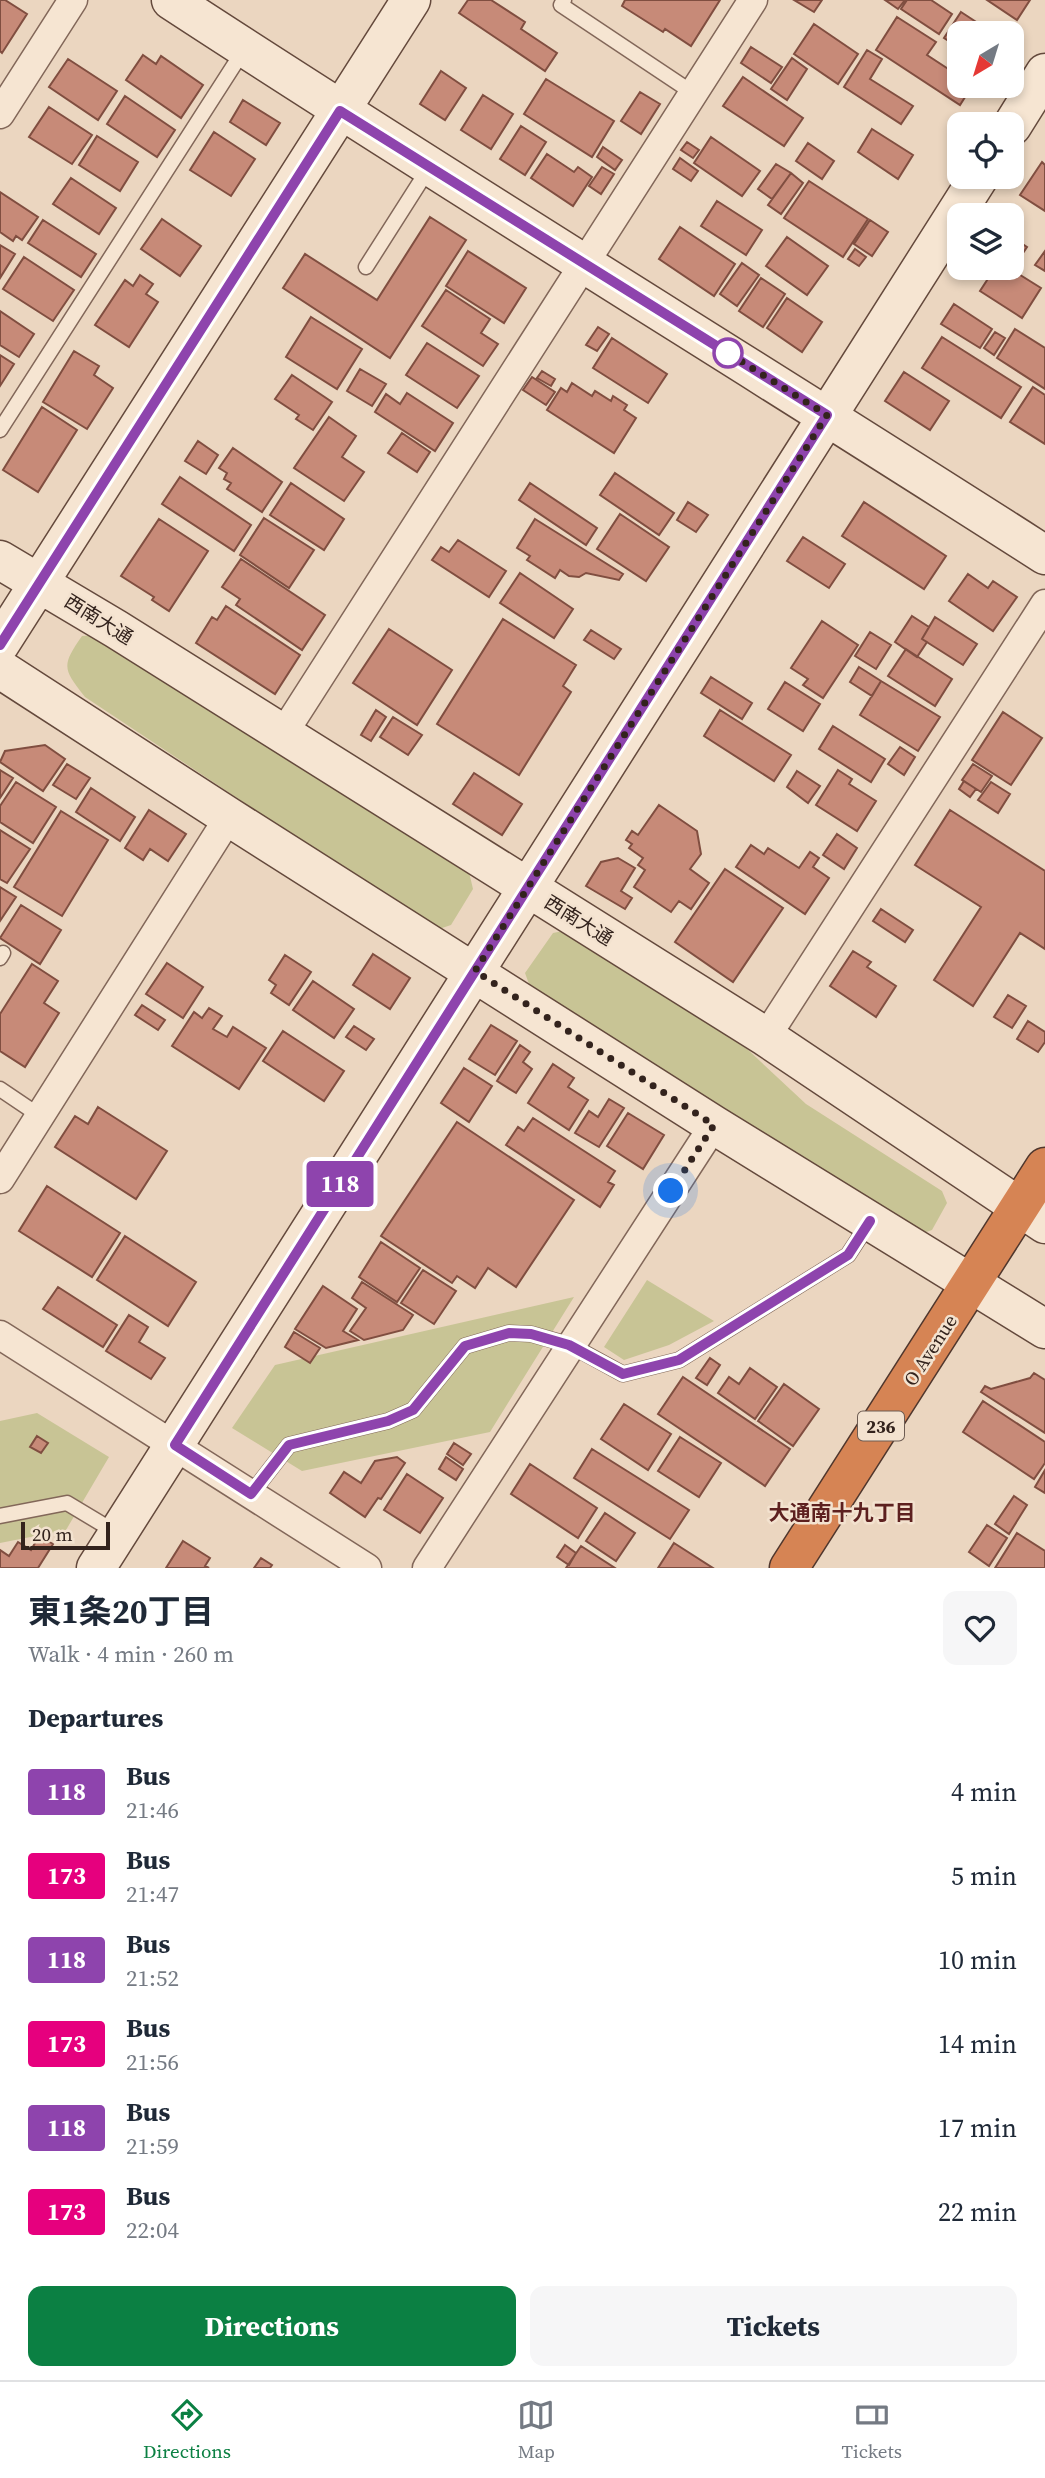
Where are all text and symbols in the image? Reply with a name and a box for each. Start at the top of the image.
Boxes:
north arrow [947,21,1024,98]
map controls [947,21,1024,280]
button: locate [947,112,1024,189]
button: layers [947,203,1024,280]
unlabelled marker [713,338,743,368]
street label: 西南大通 [60,588,138,650]
street label: 西南大通 [540,889,618,951]
line badge: 118 [300,1161,380,1207]
text: 118 [320,1167,360,1200]
your location [653,1173,688,1208]
street label: O Avenue [897,1309,963,1391]
road number: 236 [858,1412,904,1441]
district label: 大通南十九丁目 [769,1498,916,1527]
scale bar [21,1519,110,1551]
text: 20 m [32,1521,73,1547]
text: 東1条20丁目 [28,1589,214,1634]
button: heart [943,1591,1017,1665]
text: Walk · 4 min · 260 m [28,1638,234,1670]
text: Departures [28,1700,163,1736]
text: Bus [126,1758,170,1794]
text: 4 min [951,1774,1017,1810]
text: 118 [47,1775,86,1808]
text: 21:46 [126,1794,179,1826]
text: Bus [126,1842,170,1878]
text: 5 min [951,1858,1017,1894]
text: 173 [47,1859,86,1892]
text: 21:47 [126,1878,179,1910]
text: Bus [126,1926,170,1962]
text: 10 min [938,1942,1017,1978]
text: 118 [47,1943,86,1976]
text: 21:52 [126,1962,179,1994]
text: Bus [126,2010,170,2046]
text: 14 min [938,2026,1017,2062]
text: 173 [47,2027,86,2060]
text: 21:56 [126,2046,179,2078]
text: Bus [126,2094,170,2130]
text: 17 min [938,2110,1017,2146]
text: 118 [47,2111,86,2144]
text: 21:59 [126,2130,179,2162]
text: Bus [126,2178,170,2214]
text: 22 min [938,2194,1017,2230]
text: 173 [47,2195,86,2228]
text: 22:04 [126,2214,179,2246]
button: Directions [28,2286,516,2366]
button: Tickets [530,2286,1017,2366]
tab: Directions [143,2396,231,2464]
tab: Map [517,2396,555,2464]
tab: Tickets [842,2396,902,2464]

